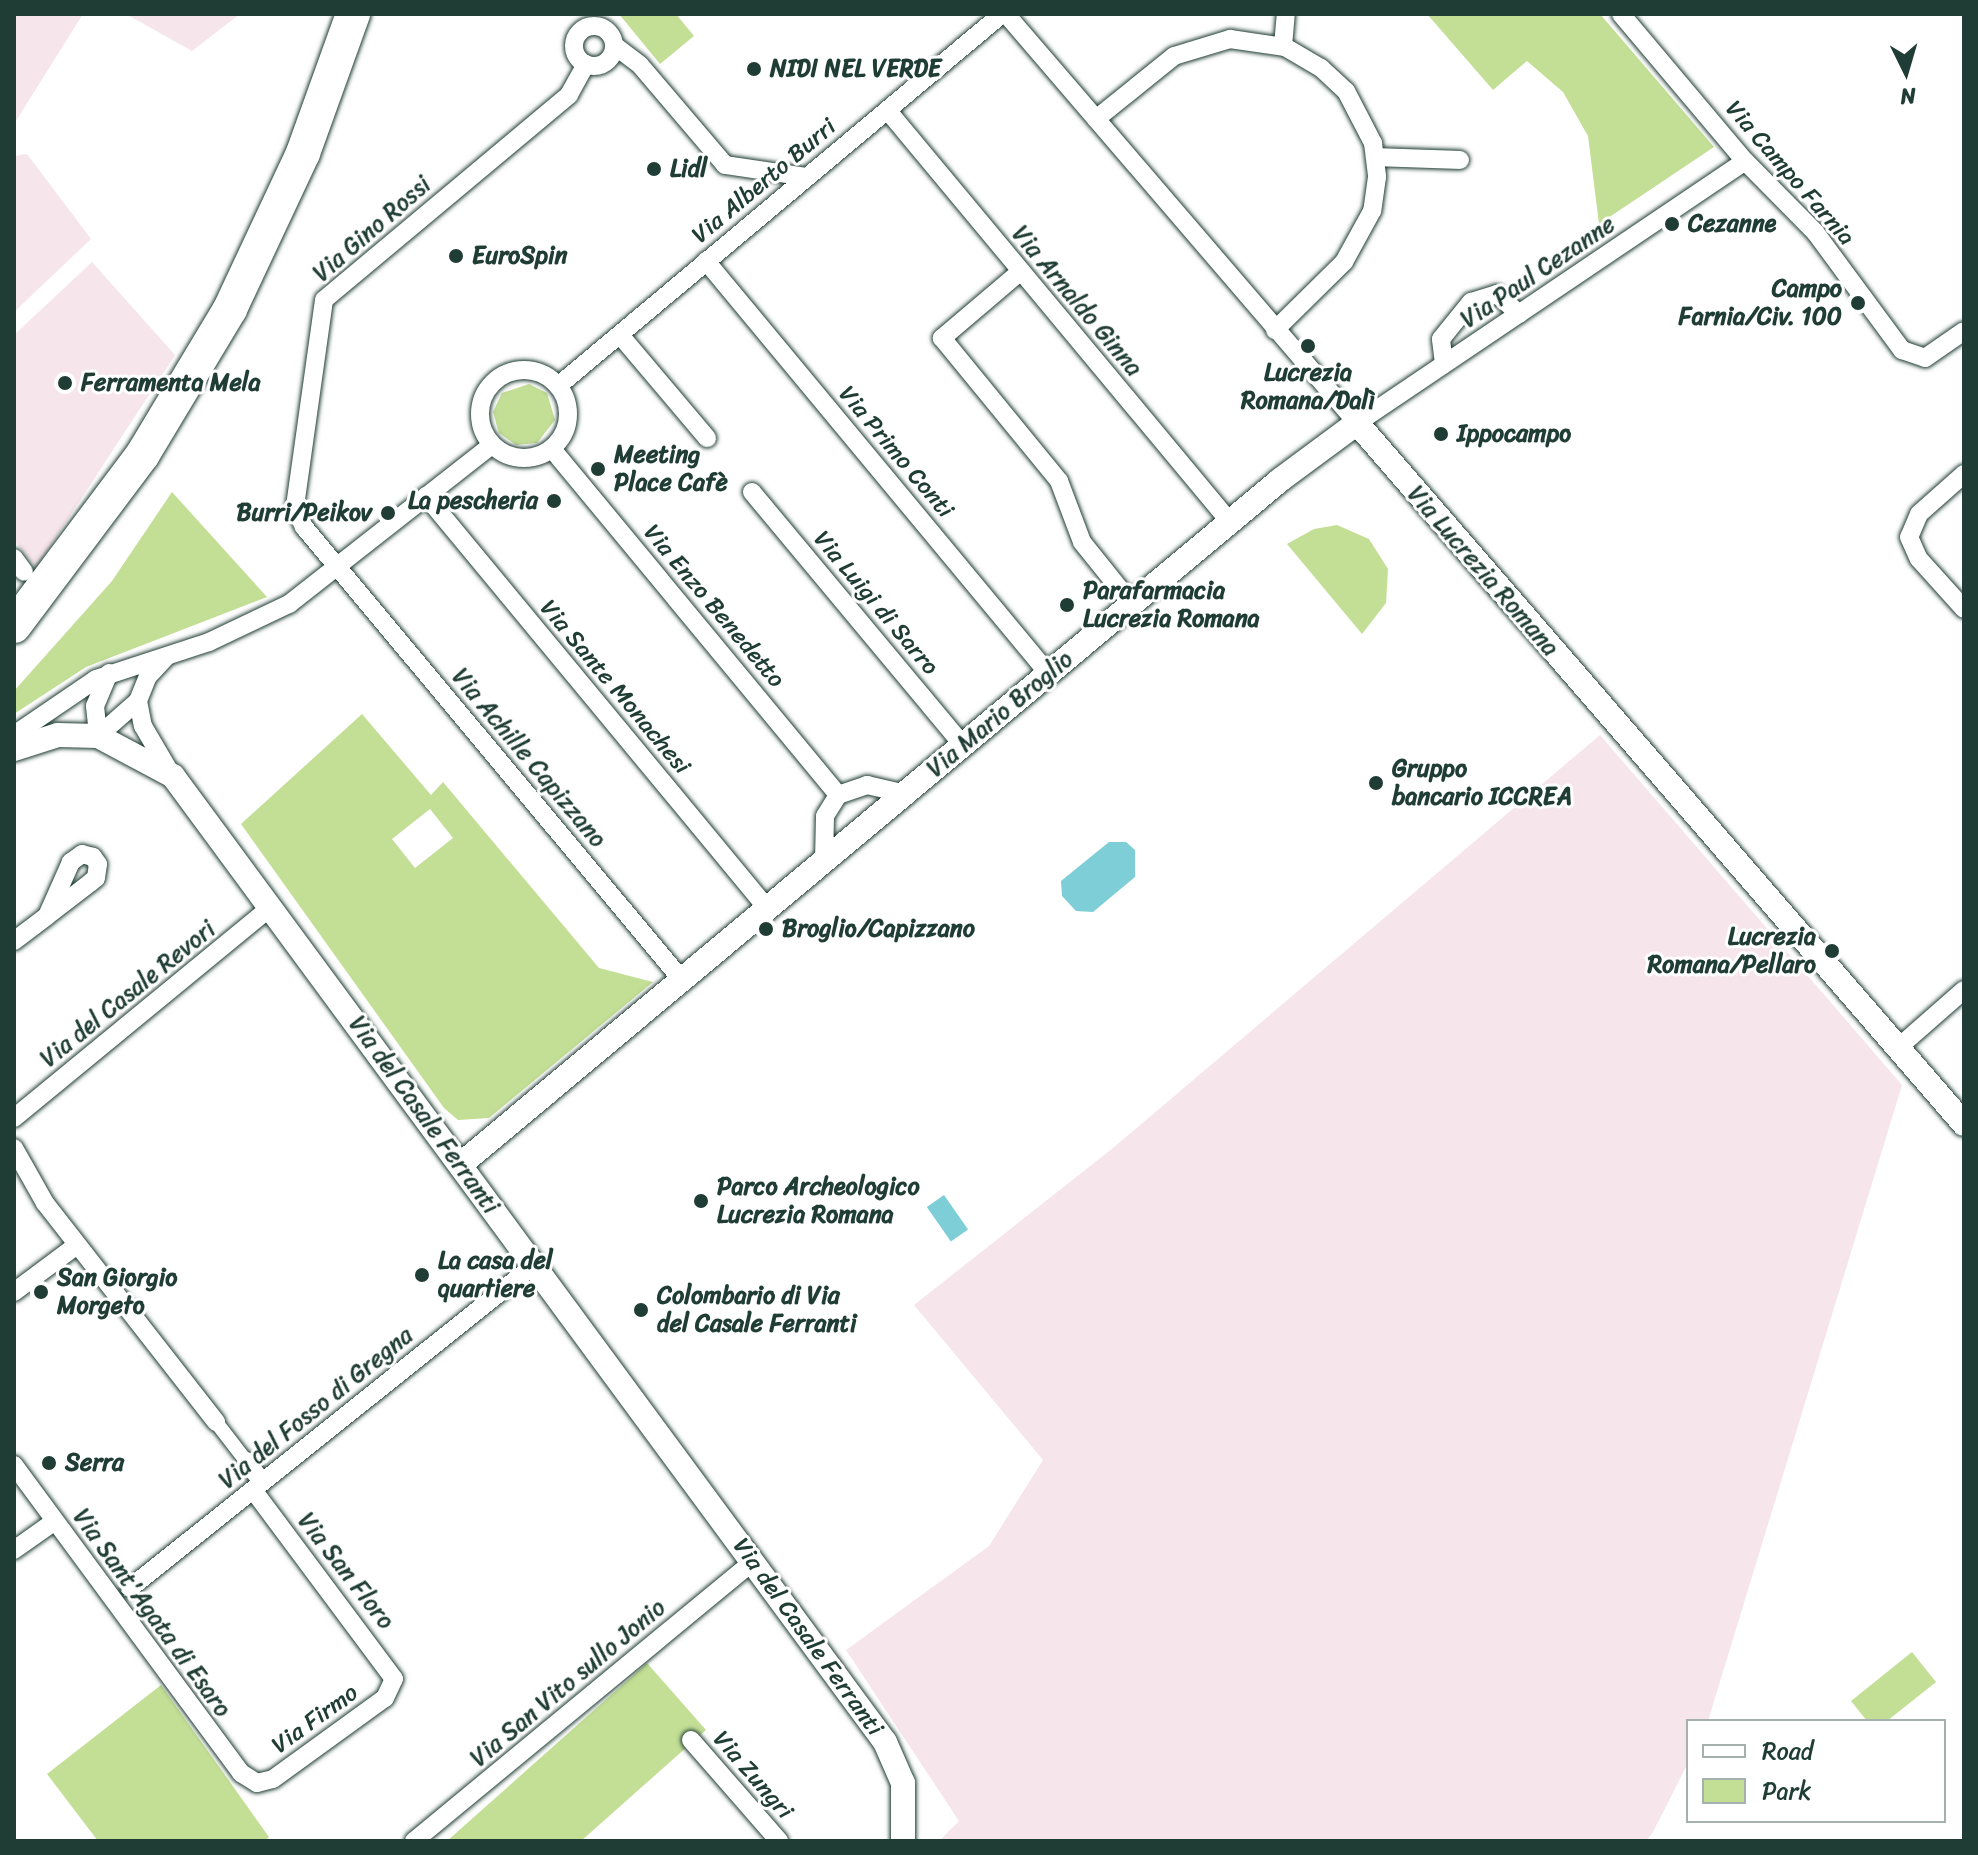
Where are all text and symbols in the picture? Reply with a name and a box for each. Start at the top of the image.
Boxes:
north arrow [1866,32,1946,112]
place label: NIDI NEL VERDE [770,55,940,83]
marker: NIDI NEL VERDE [745,60,763,78]
text: N [1899,76,1917,116]
street label: Via Campo Farnia [1719,95,1861,251]
street label: Via Alberto Burri [686,112,842,250]
place label: Lidl [670,155,707,183]
marker: Lidl [645,160,663,178]
street label: Via Gino Rossi [307,170,437,288]
street label: Via Paul Cezanne [1455,210,1621,334]
place label: Cezanne [1688,210,1776,238]
marker: Cezanne [1663,215,1681,233]
street label: Via Arnaldo Ginna [1006,220,1148,382]
place label: EuroSpin [472,242,568,270]
marker: EuroSpin [447,247,465,265]
place label: Campo Farnia/Civ. 100 [1679,275,1842,331]
marker: Campo Farnia/Civ. 100 [1849,294,1867,312]
marker: Lucrezia Romana/Dalì [1299,337,1317,355]
place label: Lucrezia Romana/Dalì [1241,359,1375,415]
place label: Ferramenta Mela [81,369,261,397]
marker: Ferramenta Mela [56,374,74,392]
street label: Via Primo Conti [832,380,960,524]
place label: Ippocampo [1457,420,1571,448]
marker: Ippocampo [1432,425,1450,443]
place label: Meeting Place Cafè [614,441,728,497]
marker: Meeting Place Cafè [589,460,607,478]
street label: Via Lucrezia Romana [1401,480,1565,662]
place label: La pescheria [407,487,538,515]
marker: La pescheria [545,492,563,510]
place label: Burri/Peikov [236,499,372,527]
marker: Burri/Peikov [379,504,397,522]
street label: Via Enzo Benedetto [637,519,791,693]
street label: Via Luigi di Sarro [807,525,945,681]
place label: Parafarmacia Lucrezia Romana [1083,577,1260,633]
street label: Via Sante Monachesi [534,594,696,780]
marker: Parafarmacia Lucrezia Romana [1058,596,1076,614]
street label: Via Mario Broglio [922,645,1078,783]
street label: Via Achille Capizzano [446,663,612,853]
place label: Gruppo bancario ICCREA [1392,755,1572,811]
marker: Gruppo bancario ICCREA [1367,774,1385,792]
street label: Via del Casale Revori [34,914,222,1074]
place label: Broglio/Capizzano [782,915,975,943]
marker: Broglio/Capizzano [757,920,775,938]
place label: Lucrezia Romana/Pellaro [1648,923,1816,979]
marker: Lucrezia Romana/Pellaro [1823,942,1841,960]
street label: Via del Casale Ferranti [342,1010,506,1220]
place label: Parco Archeologico Lucrezia Romana [717,1173,920,1229]
marker: Parco Archeologico Lucrezia Romana [692,1192,710,1210]
place label: La casa del quartiere [438,1247,553,1303]
place label: San Giorgio Morgeto [57,1264,178,1320]
marker: La casa del quartiere [413,1266,431,1284]
place label: Colombario di Via del Casale Ferranti [657,1282,857,1338]
marker: San Giorgio Morgeto [32,1283,50,1301]
marker: Colombario di Via del Casale Ferranti [632,1301,650,1319]
street label: Via del Fosso di Gregna [213,1320,419,1496]
place label: Serra [65,1449,124,1477]
marker: Serra [40,1454,58,1472]
street label: Via Sant'Agata di Esaro [66,1503,238,1723]
street label: Via San Floro [292,1507,400,1635]
street label: Via del Casale Ferranti [726,1532,890,1742]
street label: Via San Vito sullo Jonio [464,1593,672,1773]
street label: Via Firmo [266,1678,364,1760]
legend [1686,1719,1946,1823]
street label: Via Zungri [707,1725,799,1825]
text: Road [1762,1730,1813,1772]
text: Park [1762,1770,1811,1812]

